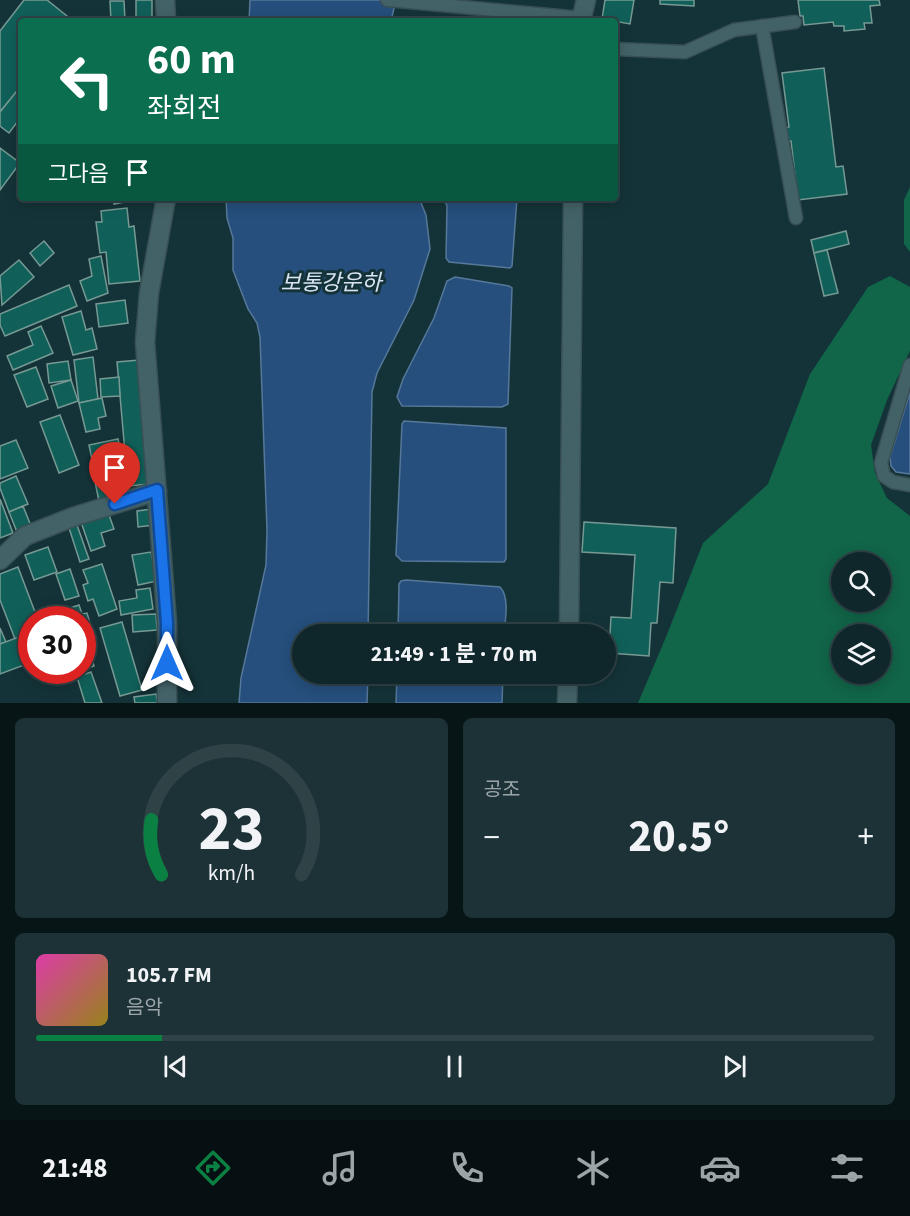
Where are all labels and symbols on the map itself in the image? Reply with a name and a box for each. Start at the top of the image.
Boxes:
water label: 보통강운하 [280,267,384,299]
pin [89,442,140,504]
speed limit sign: 30 [18,606,96,684]
position arrow [135,631,199,695]

